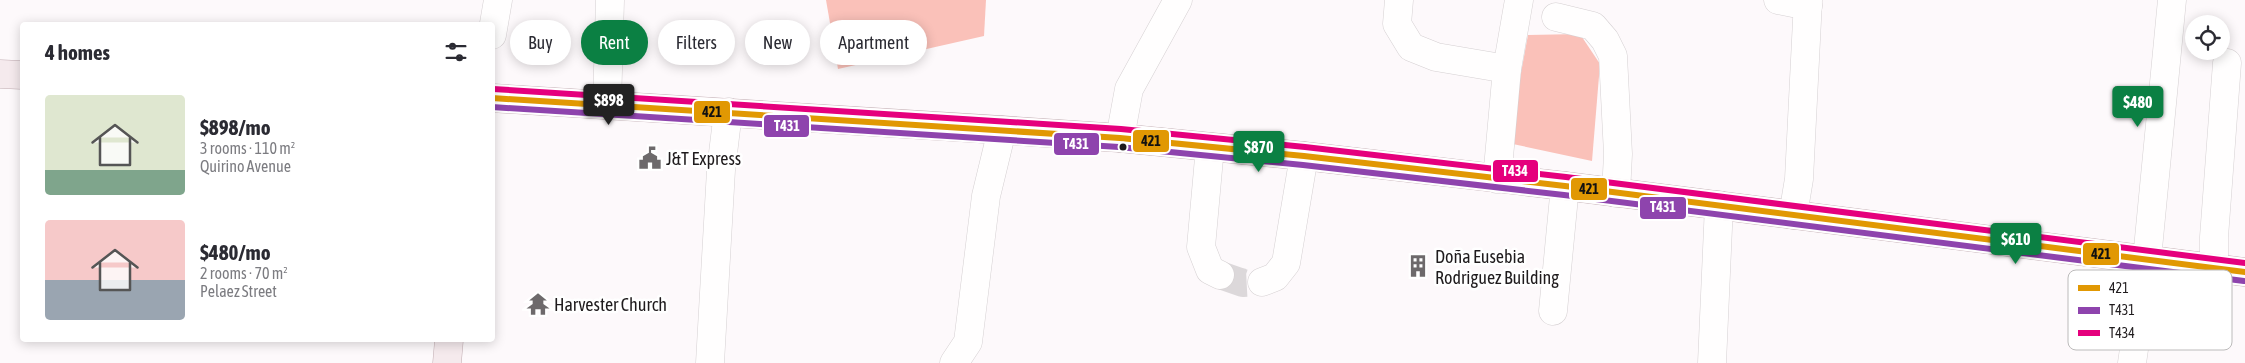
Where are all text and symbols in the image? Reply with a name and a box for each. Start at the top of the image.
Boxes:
map controls [2185,15,2230,60]
button: locate [2185,15,2230,60]
chip: Buy [510,20,571,65]
chip: Rent [581,20,648,65]
chip: Filters [658,20,735,65]
chip: New [745,20,810,65]
chip: Apartment [820,20,927,65]
icon: filters [442,38,470,66]
text: 4 homes [45,40,110,64]
pin: $898 [579,84,639,126]
pin: $480 [2108,86,2168,128]
text: $898 [594,91,624,109]
text: $480 [2123,93,2153,111]
line badge: 421 [693,100,731,124]
text: 421 [701,104,722,120]
line badge: T431 [763,114,810,138]
icon: home [85,115,145,175]
text: $898/mo [200,115,271,139]
text: T431 [774,118,800,134]
line badge: 421 [1132,129,1170,153]
pin: $870 [1229,130,1289,173]
line badge: T431 [1053,132,1100,156]
text: 421 [1140,133,1161,149]
text: T431 [1063,136,1089,152]
text: $870 [1244,138,1274,156]
text: 3 rooms · 110 m² [200,139,295,157]
unlabelled marker [1118,142,1128,152]
public building icon: J&T Express [637,145,663,171]
place label: J&T Express [666,148,741,169]
text: Quirino Avenue [200,157,291,175]
line badge: T434 [1492,159,1539,183]
text: T434 [1502,163,1528,179]
line badge: 421 [1570,177,1608,201]
text: 421 [1578,181,1599,197]
line badge: T431 [1639,196,1687,220]
text: T431 [1650,199,1676,215]
pin: $610 [1986,222,2046,265]
text: $610 [2001,230,2031,248]
icon: home [85,240,145,300]
text: $480/mo [200,240,271,264]
line badge: 421 [2082,242,2120,266]
place label: Doña Eusebia Rodriguez Building [1435,246,1559,288]
text: 421 [2090,246,2111,262]
building icon: Doña Eusebia Rodriguez Building [1405,253,1431,279]
text: 2 rooms · 70 m² [200,264,288,282]
legend [2068,270,2232,350]
text: 421 [2109,280,2129,296]
text: Pelaez Street [200,282,277,300]
temple icon: Harvester Church [525,291,551,317]
place label: Harvester Church [554,294,667,315]
text: T431 [2109,302,2135,318]
text: T434 [2109,325,2135,341]

